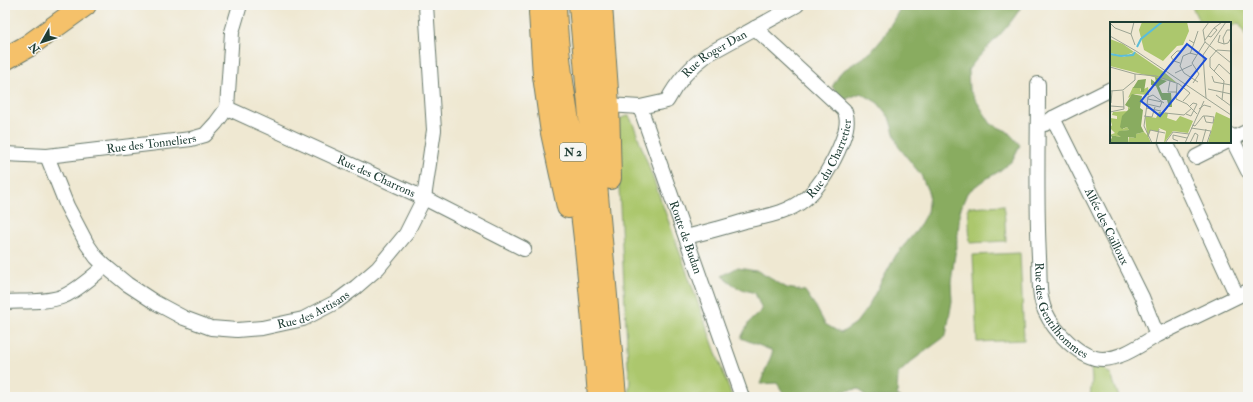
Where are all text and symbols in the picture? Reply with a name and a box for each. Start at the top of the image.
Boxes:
north arrow [22,22,62,62]
inset map [1110,22,1231,143]
street label: Rue Roger Dan [679,27,749,81]
text: N [26,39,43,57]
street label: Rue du Charretier [803,119,854,201]
street label: Rue des Tonneliers [106,130,198,156]
road number: N 2 [560,143,586,161]
street label: Rue des Charrons [334,152,418,201]
street label: Allée des Cailloux [1081,184,1133,268]
street label: Route de Budan [666,199,706,276]
street label: Rue des Gentilhommes [1032,262,1090,362]
street label: Rue des Artisans [276,287,352,332]

